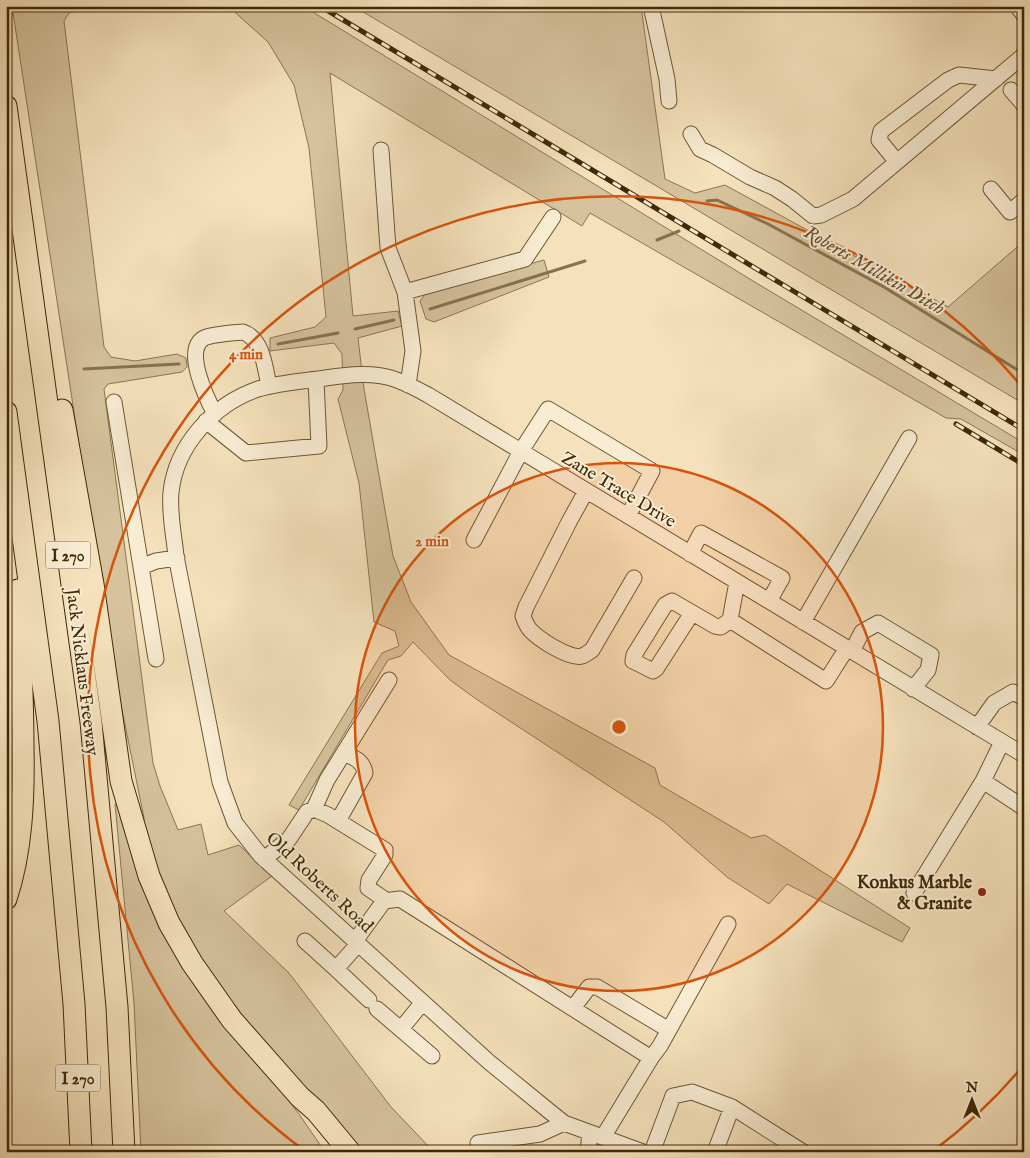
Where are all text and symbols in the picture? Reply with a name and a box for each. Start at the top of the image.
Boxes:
water label: Roberts Millikin Ditch [799,221,949,321]
text: 4 min [229,345,263,364]
street label: Zane Trace Drive [557,447,680,534]
text: 2 min [415,532,449,551]
road number: I 270 [46,542,90,568]
street label: Jack Nicklaus Freeway [60,585,103,757]
centre of rings [610,718,628,736]
street label: Old Roberts Road [261,828,378,939]
place label: Konkus Marble & Granite [857,872,973,916]
marker: Konkus Marble & Granite [976,886,988,898]
road number: I 270 [56,1064,100,1092]
north arrow [948,1076,998,1126]
text: N [965,1079,978,1097]

